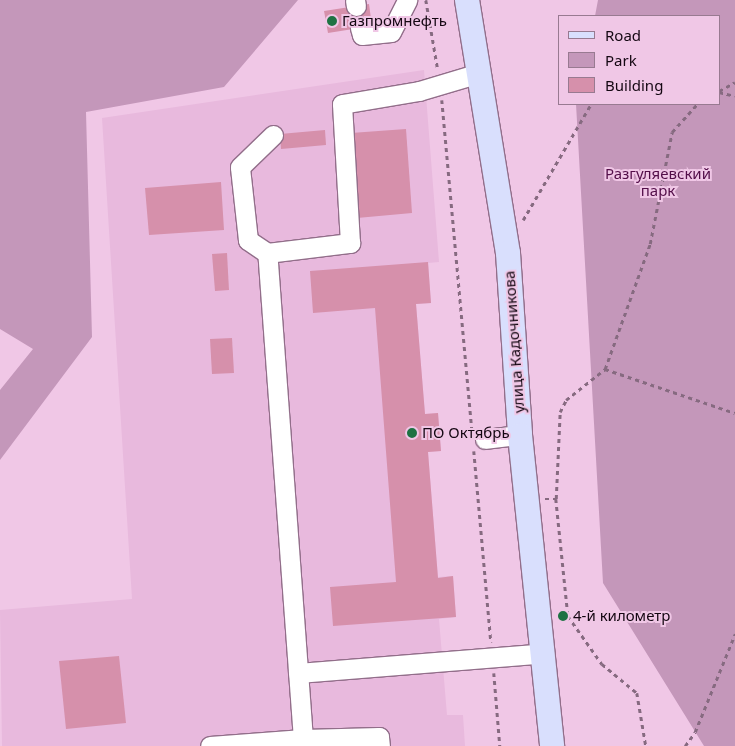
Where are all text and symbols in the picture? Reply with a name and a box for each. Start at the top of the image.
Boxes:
place label: Газпромнефть [342,12,447,30]
marker: Газпромнефть [326,15,338,27]
legend [558,15,720,105]
text: Road [605,25,641,45]
text: Park [605,50,637,70]
text: Building [605,75,663,95]
park label: Разгуляевский парк [605,164,711,199]
street label: улица Кадочникова [500,270,528,414]
place label: ПО Октябрь [422,424,510,442]
marker: ПО Октябрь [406,427,418,439]
place label: 4-й километр [573,607,670,625]
marker: 4-й километр [557,610,569,622]

